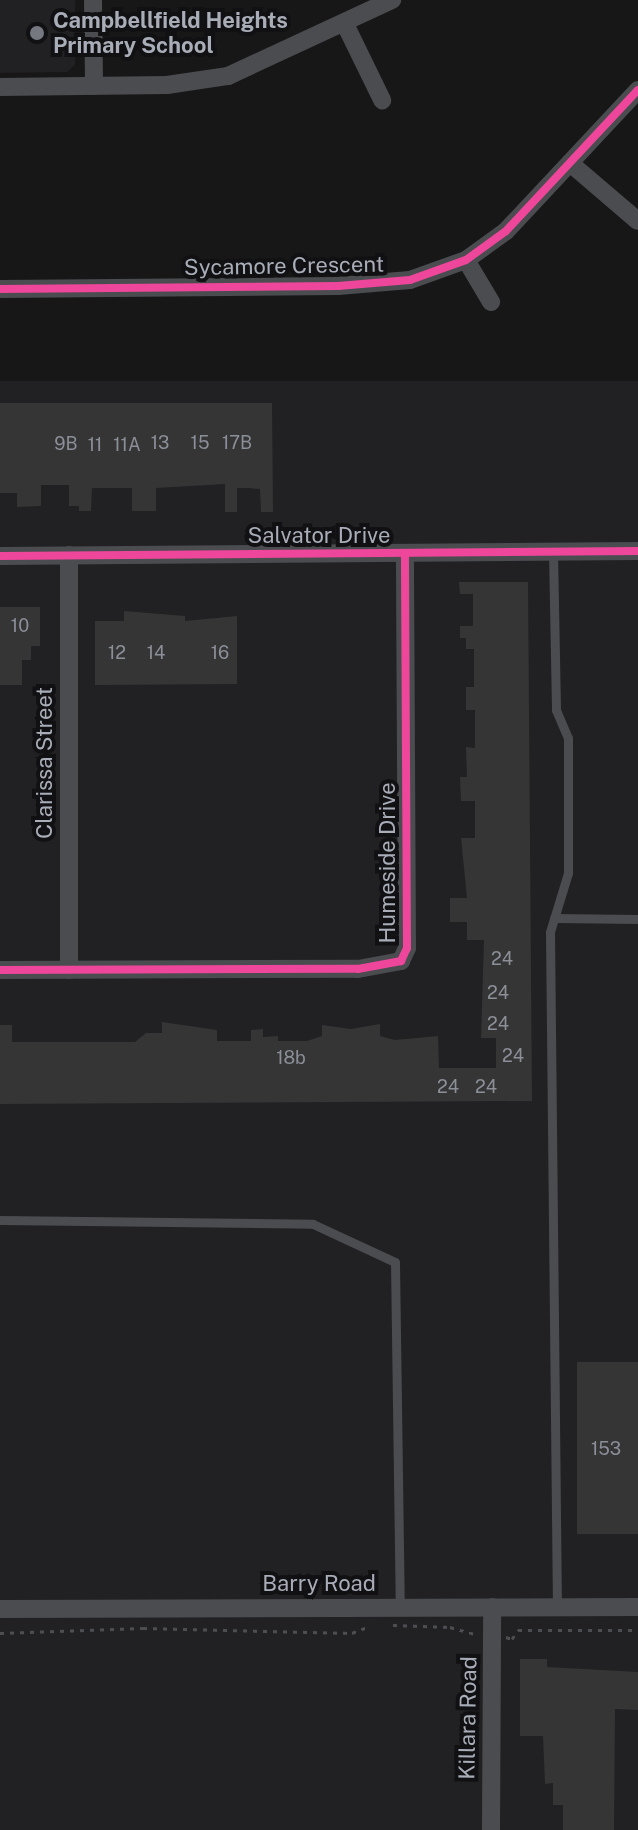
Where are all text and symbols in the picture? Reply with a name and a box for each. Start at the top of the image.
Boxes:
place label: Campbellfield Heights Primary School [53,7,288,58]
marker: Campbellfield Heights Primary School [28,24,46,42]
street label: Sycamore Crescent [184,251,384,281]
house number: 13 [151,432,169,454]
house number: 15 [191,432,209,454]
house number: 17B [222,432,252,454]
house number: 9B [54,433,78,455]
house number: 11 [88,434,102,456]
house number: 11A [113,434,141,456]
street label: Salvator Drive [248,523,390,549]
house number: 10 [11,615,29,637]
house number: 12 [108,642,126,664]
house number: 14 [147,642,165,664]
house number: 16 [211,642,229,664]
street label: Clarissa Street [32,687,58,839]
street label: Humeside Drive [375,782,401,944]
house number: 24 [491,948,513,970]
house number: 24 [487,982,509,1004]
house number: 24 [487,1013,509,1035]
house number: 24 [502,1045,524,1067]
house number: 18b [276,1047,306,1069]
house number: 24 [437,1076,459,1098]
house number: 24 [475,1076,497,1098]
house number: 153 [591,1438,621,1460]
street label: Barry Road [262,1571,376,1597]
street label: Killara Road [454,1656,482,1780]

